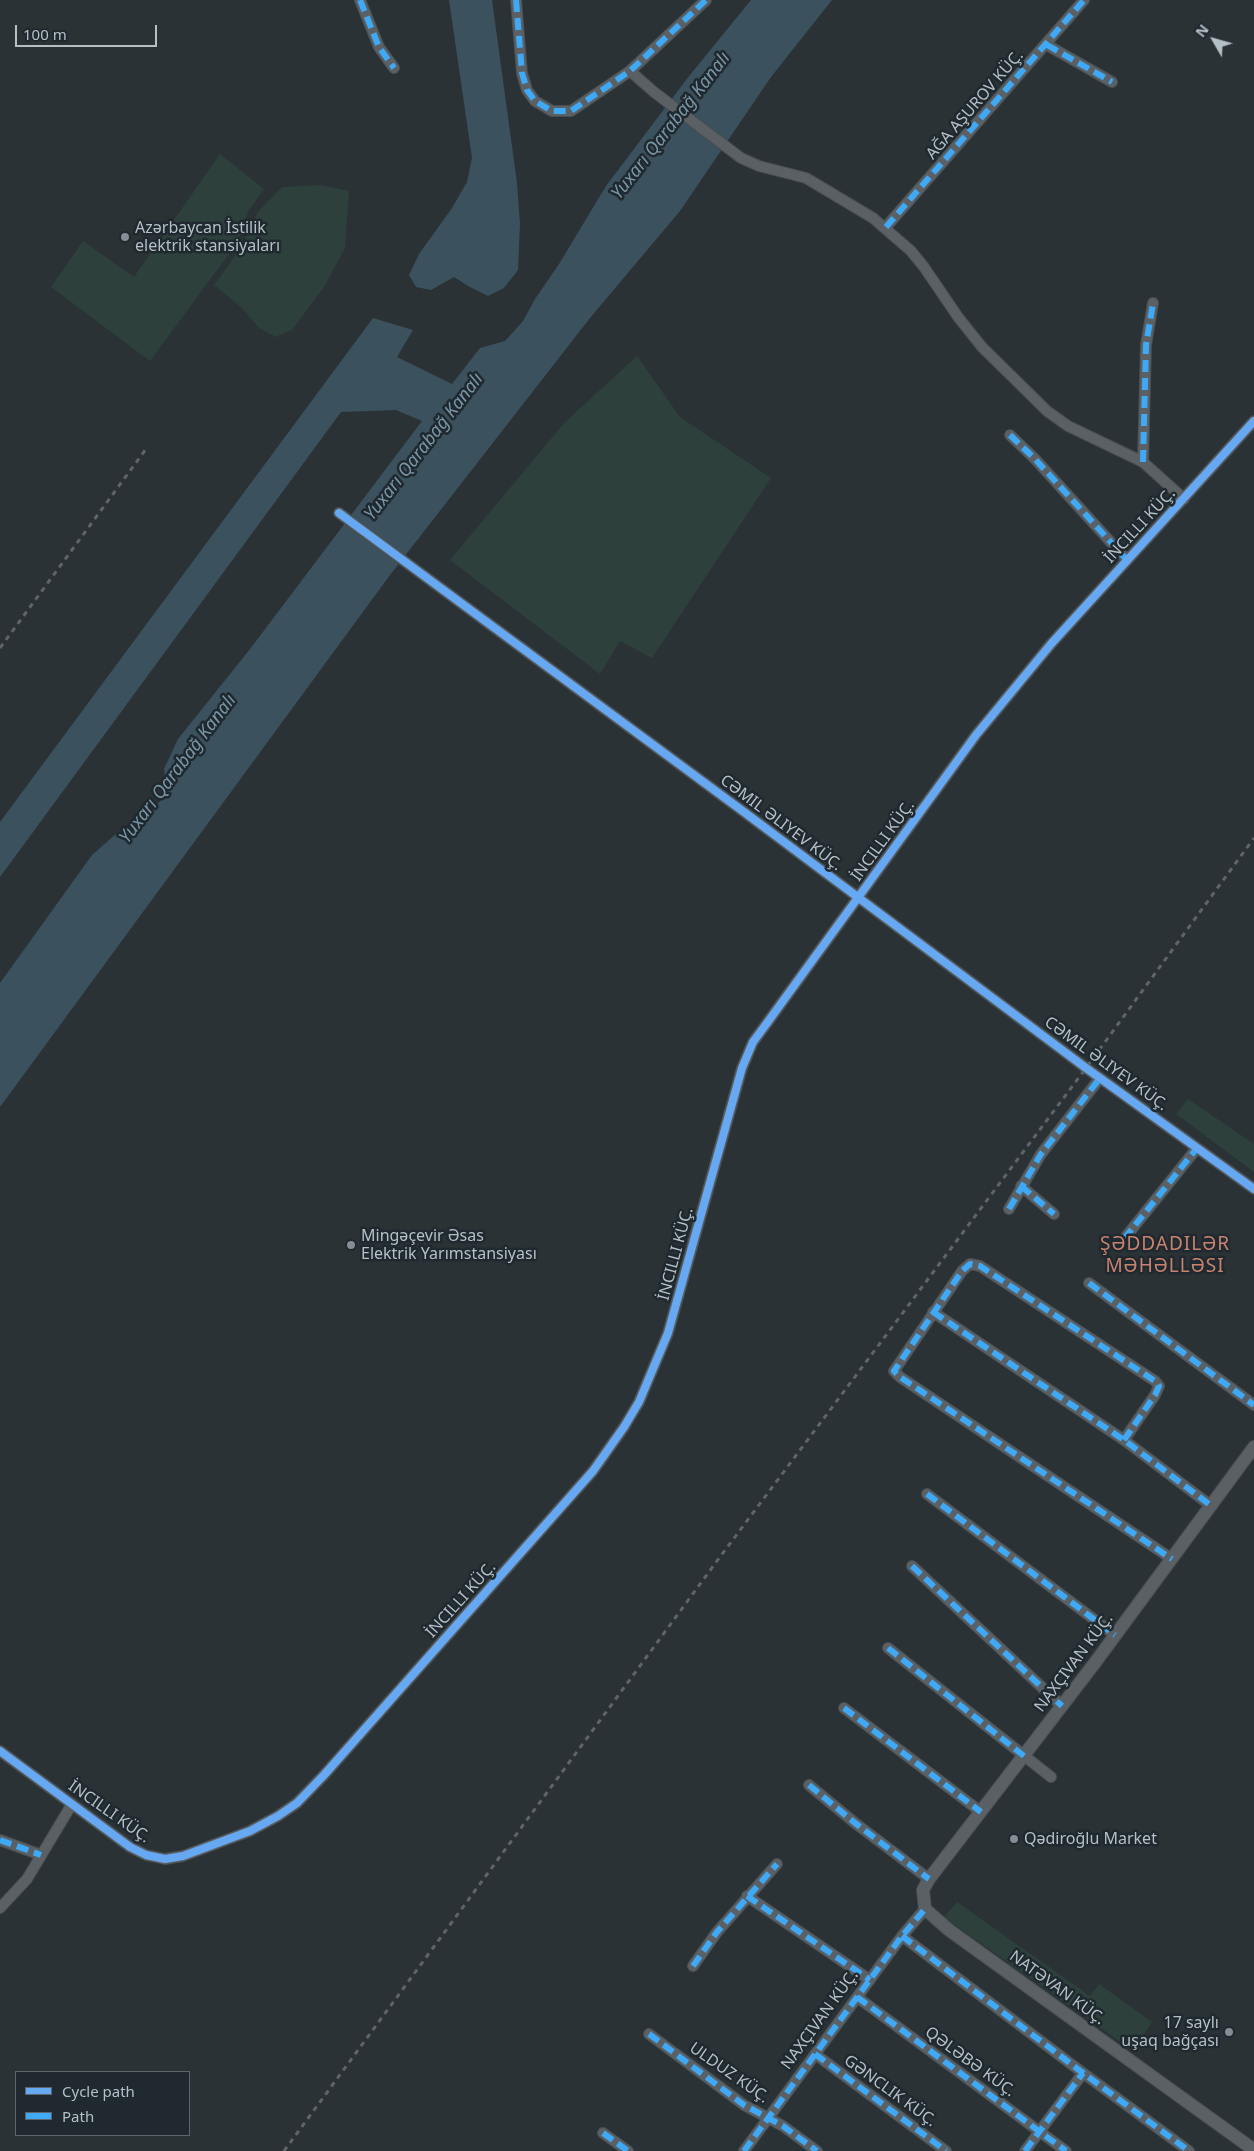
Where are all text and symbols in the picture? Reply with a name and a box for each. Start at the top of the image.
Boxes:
scale bar [18,15,160,47]
north arrow [1189,15,1239,65]
text: N [1191,20,1213,41]
text: 100 m [23,24,67,44]
street label: AĞA AŞUROV KÜÇ. [922,46,1028,164]
water label: Yuxarı Qarabağ Kanalı [607,48,735,204]
place label: Azərbaycan İstilik elektrik stansiyaları [135,218,280,256]
marker: Azərbaycan İstilik elektrik stansiyaları [119,231,131,243]
water label: Yuxarı Qarabağ Kanalı [360,369,488,525]
street label: İNCILLI KÜÇ. [1100,485,1180,567]
water label: Yuxarı Qarabağ Kanalı [115,690,241,848]
street label: CƏMIL ƏLIYEV KÜÇ. [716,771,846,875]
street label: İNCILLI KÜÇ. [847,797,919,885]
street label: CƏMIL ƏLIYEV KÜÇ. [1041,1013,1171,1115]
street label: İNCILLI KÜÇ. [654,1205,698,1303]
place label: Mingəçevir Əsas Elektrik Yarımstansiyası [361,1226,537,1264]
district label: ŞƏDDADILƏR MƏHƏLLƏSI [1099,1234,1231,1278]
marker: Mingəçevir Əsas Elektrik Yarımstansiyası [345,1239,357,1251]
street label: İNCILLI KÜÇ. [422,1558,500,1642]
street label: NAXÇIVAN KÜÇ. [1031,1610,1117,1716]
street label: İNCILLI KÜÇ. [64,1777,154,1847]
place label: Qədiroğlu Market [1024,1829,1157,1849]
marker: Qədiroğlu Market [1008,1833,1020,1845]
street label: NATƏVAN KÜÇ. [1005,1947,1109,2029]
street label: NAXÇIVAN KÜÇ. [777,1966,863,2074]
place label: 17 saylı uşaq bağçası [1121,2013,1219,2051]
street label: QƏLƏBƏ KÜÇ. [921,2023,1019,2101]
marker: 17 saylı uşaq bağçası [1223,2026,1235,2038]
street label: ULDUZ KÜÇ. [685,2039,773,2107]
street label: GƏNCLIK KÜÇ. [840,2051,940,2131]
legend [15,2071,190,2136]
text: Cycle path [62,2081,135,2101]
text: Path [62,2106,94,2126]

